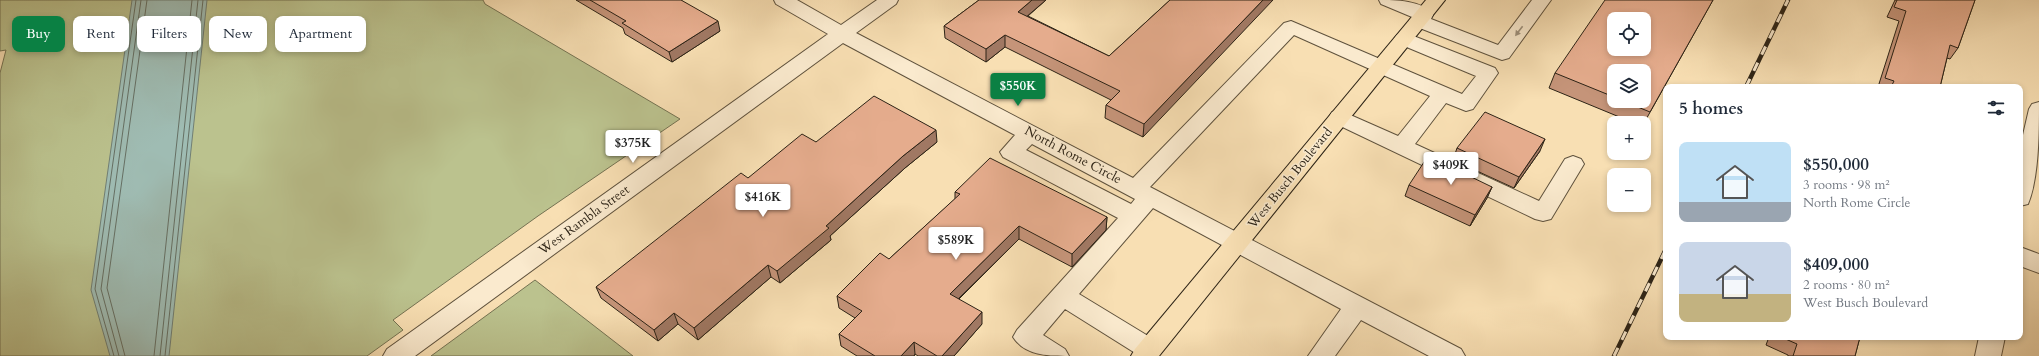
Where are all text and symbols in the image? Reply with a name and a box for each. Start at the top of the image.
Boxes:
map controls [1607,12,1651,212]
button: locate [1607,12,1651,56]
chip: Buy [12,16,65,52]
chip: Rent [73,16,129,52]
chip: Filters [137,16,201,52]
chip: New [209,16,267,52]
chip: Apartment [275,16,366,52]
one-way arrow [1514,26,1523,37]
button: layers [1607,64,1651,108]
pin: $550K [990,73,1046,107]
text: $550K [999,77,1037,95]
text: 5 homes [1679,97,1743,120]
icon: filters [1985,97,2007,119]
button: + [1607,116,1651,160]
street label: North Rome Circle [1021,122,1125,188]
street label: West Busch Boulevard [1243,124,1336,233]
pin: $375K [605,130,661,164]
text: $375K [614,134,652,152]
pin: $409K [1423,152,1479,186]
text: $550,000 [1803,153,1869,176]
text: $409K [1432,156,1470,174]
icon: home [1711,158,1759,206]
button: − [1607,168,1651,212]
text: 3 rooms · 98 m² [1803,176,1890,194]
street label: West Rambla Street [534,181,633,260]
pin: $416K [735,184,791,218]
text: $416K [744,188,782,206]
text: North Rome Circle [1803,194,1911,212]
pin: $589K [928,227,984,261]
text: $589K [937,231,975,249]
text: $409,000 [1803,253,1869,276]
icon: home [1711,258,1759,306]
text: 2 rooms · 80 m² [1803,276,1890,294]
text: West Busch Boulevard [1803,294,1928,312]

